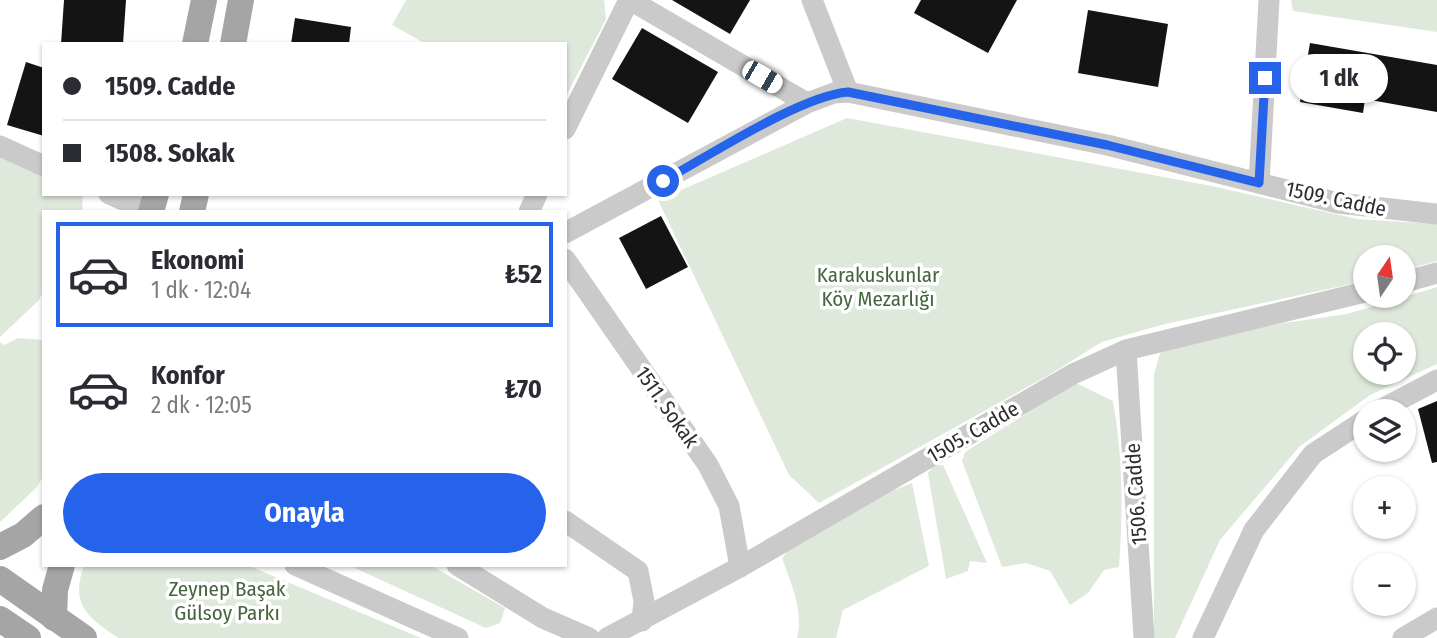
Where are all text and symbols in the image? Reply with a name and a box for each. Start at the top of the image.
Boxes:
callout: 1 dk [1290,54,1388,102]
car [739,57,786,97]
route end [1249,62,1281,94]
text: 1 dk [1320,64,1358,92]
text: 1509. Cadde [105,71,235,102]
text: 1508. Sokak [105,138,234,169]
route start [647,165,679,197]
street label: 1509. Cadde [1283,176,1389,222]
icon: car [67,243,130,306]
text: Ekonomi [151,245,244,276]
north arrow [1353,245,1416,308]
map controls [1353,245,1416,616]
text: ₺52 [504,259,542,290]
park label: Karakuskunlar Köy Mezarlığı [817,262,940,312]
text: 1 dk · 12:04 [151,276,251,304]
button: locate [1353,322,1416,385]
icon: car [67,358,130,421]
text: Konfor [151,360,225,391]
street label: 1511. Sokak [630,361,705,453]
text: ₺70 [505,374,542,405]
text: 2 dk · 12:05 [151,391,252,419]
street label: 1505. Cadde [923,395,1023,469]
button: layers [1353,399,1416,462]
street label: 1506. Cadde [1119,442,1153,546]
button: Onayla [63,473,546,553]
button: + [1353,476,1416,539]
button: − [1353,553,1416,616]
park label: Zeynep Başak Gülsoy Parkı [168,576,286,626]

